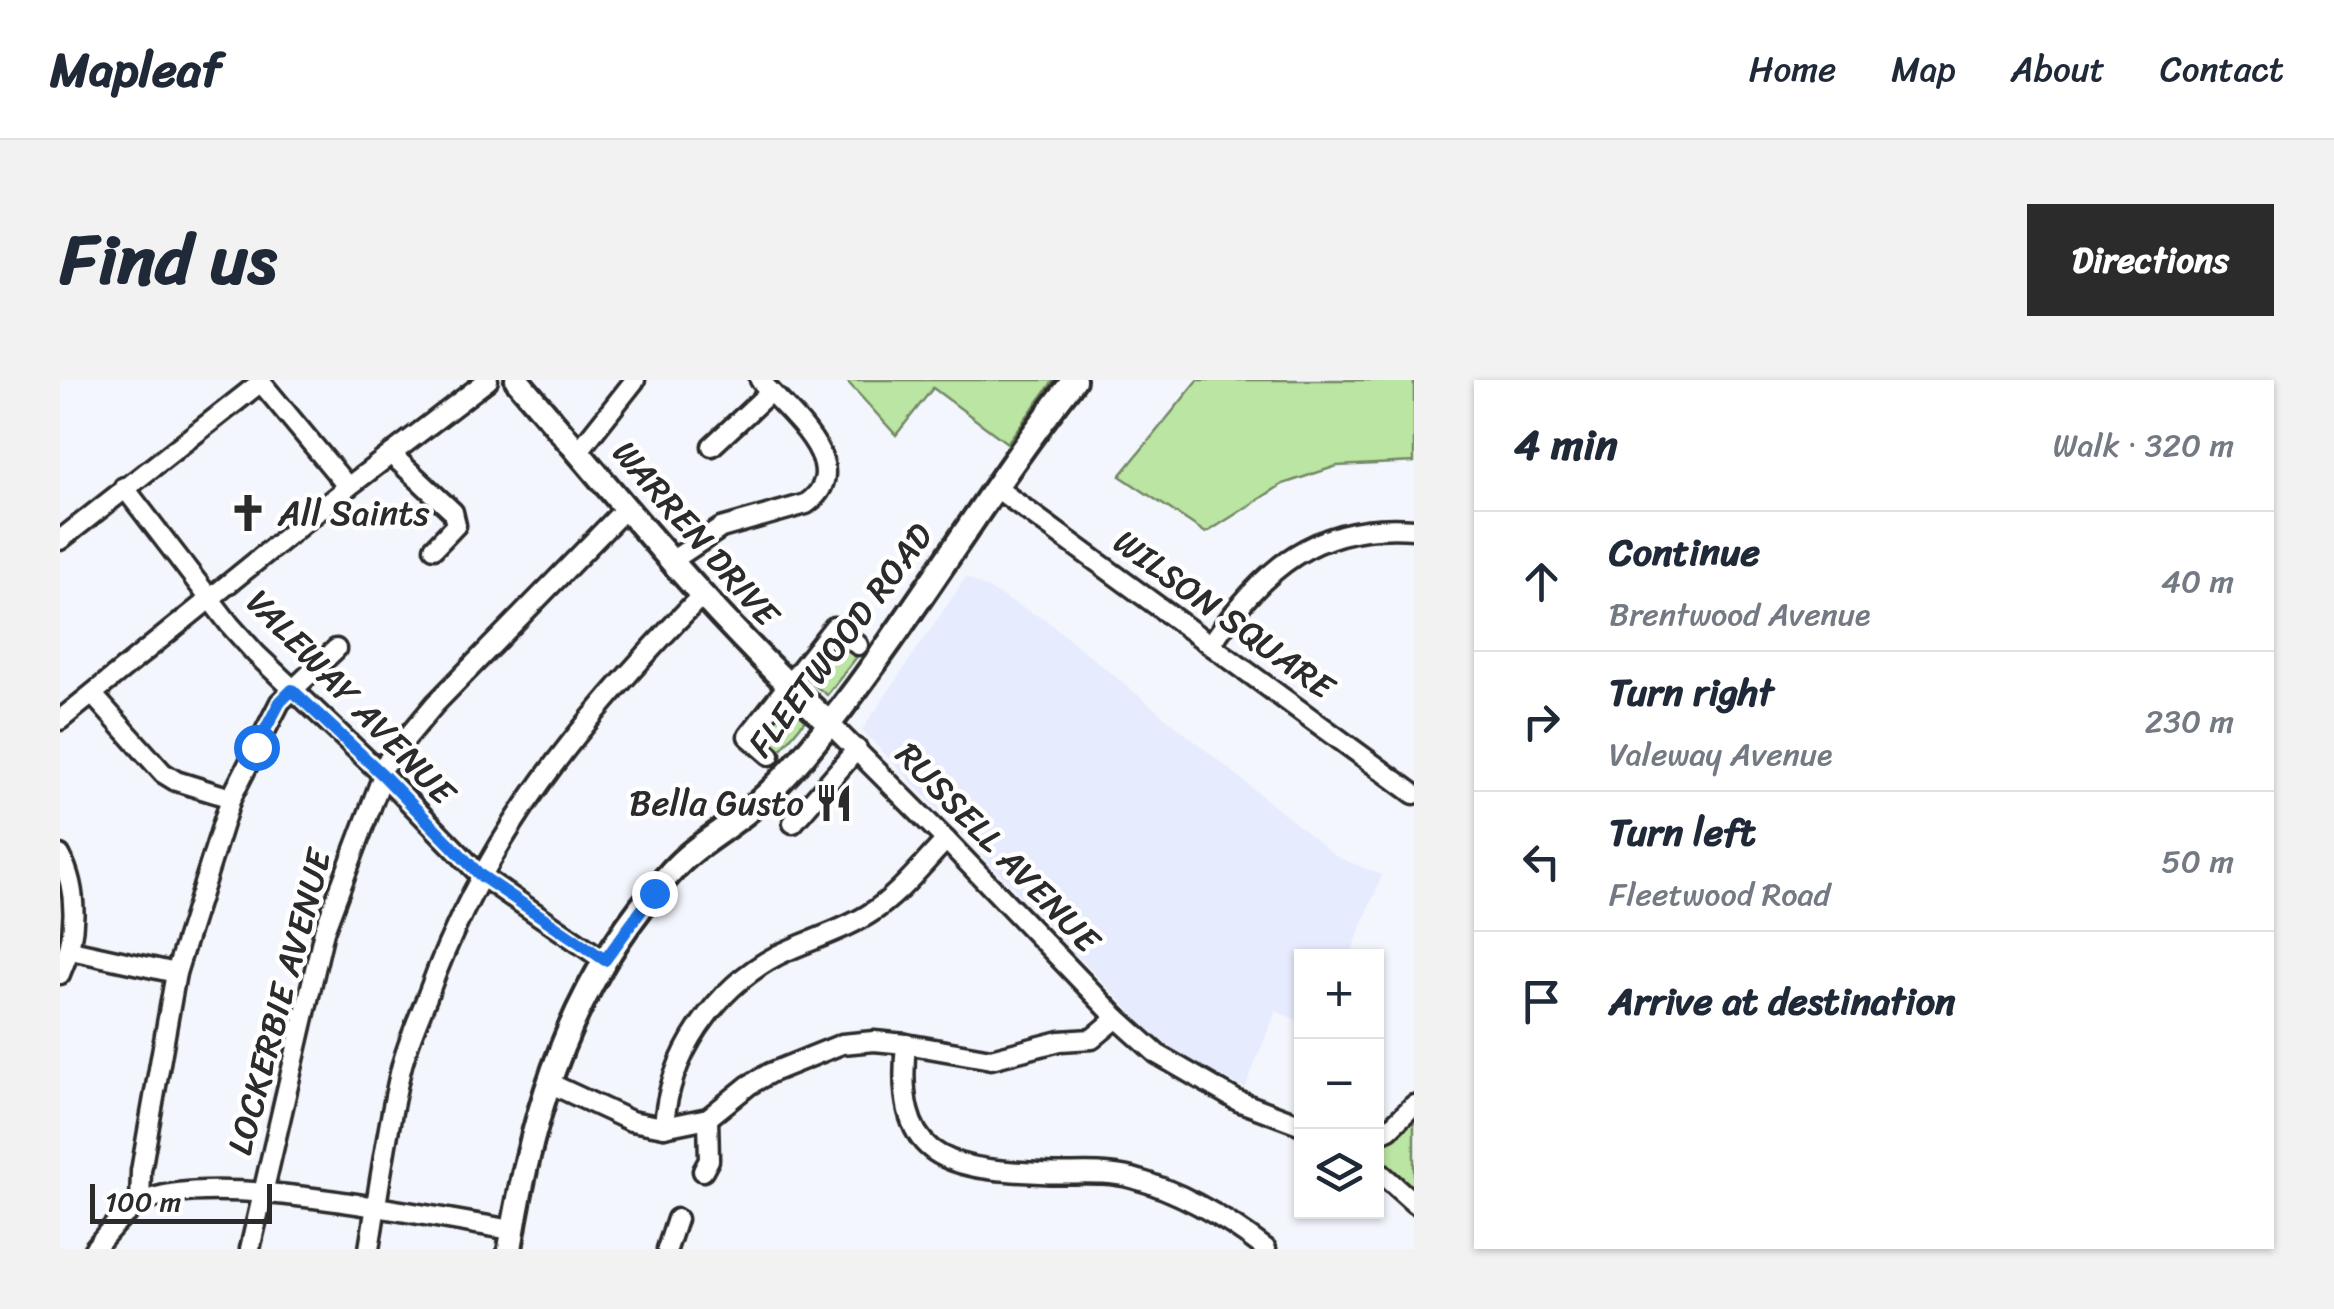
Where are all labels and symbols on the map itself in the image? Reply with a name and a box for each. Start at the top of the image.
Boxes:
street label: WARREN DRIVE [596,425,797,643]
place label: All Saints [277,482,430,544]
church icon: All Saints [227,492,269,534]
street label: FLEETWOOD ROAD [731,509,949,771]
street label: WILSON SQUARE [1100,512,1350,718]
street label: VALEWAY AVENUE [230,574,473,822]
route start [234,725,280,771]
street label: RUSSELL AVENUE [880,726,1118,969]
place label: Bella Gusto [629,772,804,834]
restaurant icon: Bella Gusto [813,782,855,824]
street label: LOCKERBIE AVENUE [208,840,350,1162]
route end [632,871,678,917]
scale bar [90,1179,272,1224]

